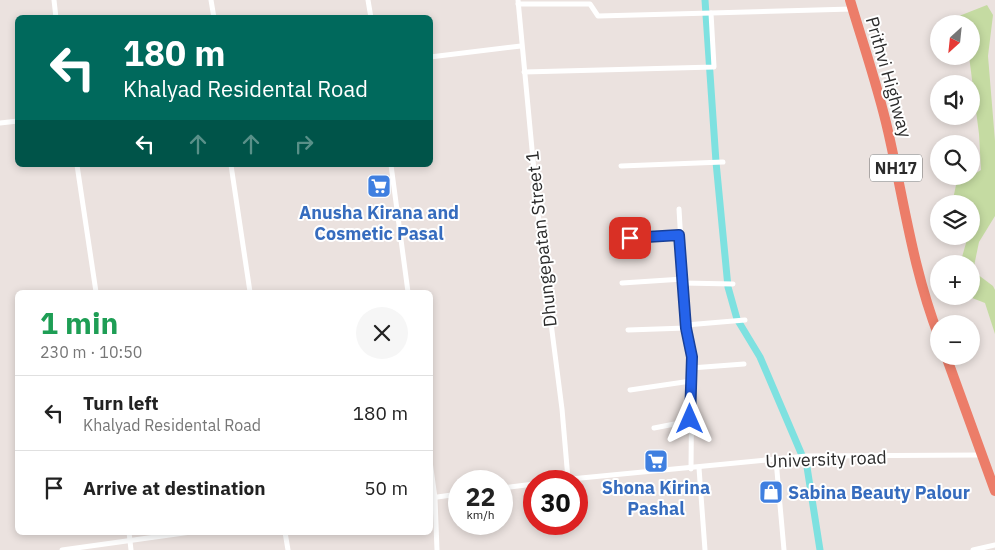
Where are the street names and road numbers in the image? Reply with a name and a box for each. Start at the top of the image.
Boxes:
street label: Prithvi Highway [861,14,917,140]
street label: Dhungepatan Street 1 [520,150,562,328]
road number: NH17 [870,154,922,182]
street label: University road [765,445,887,473]

